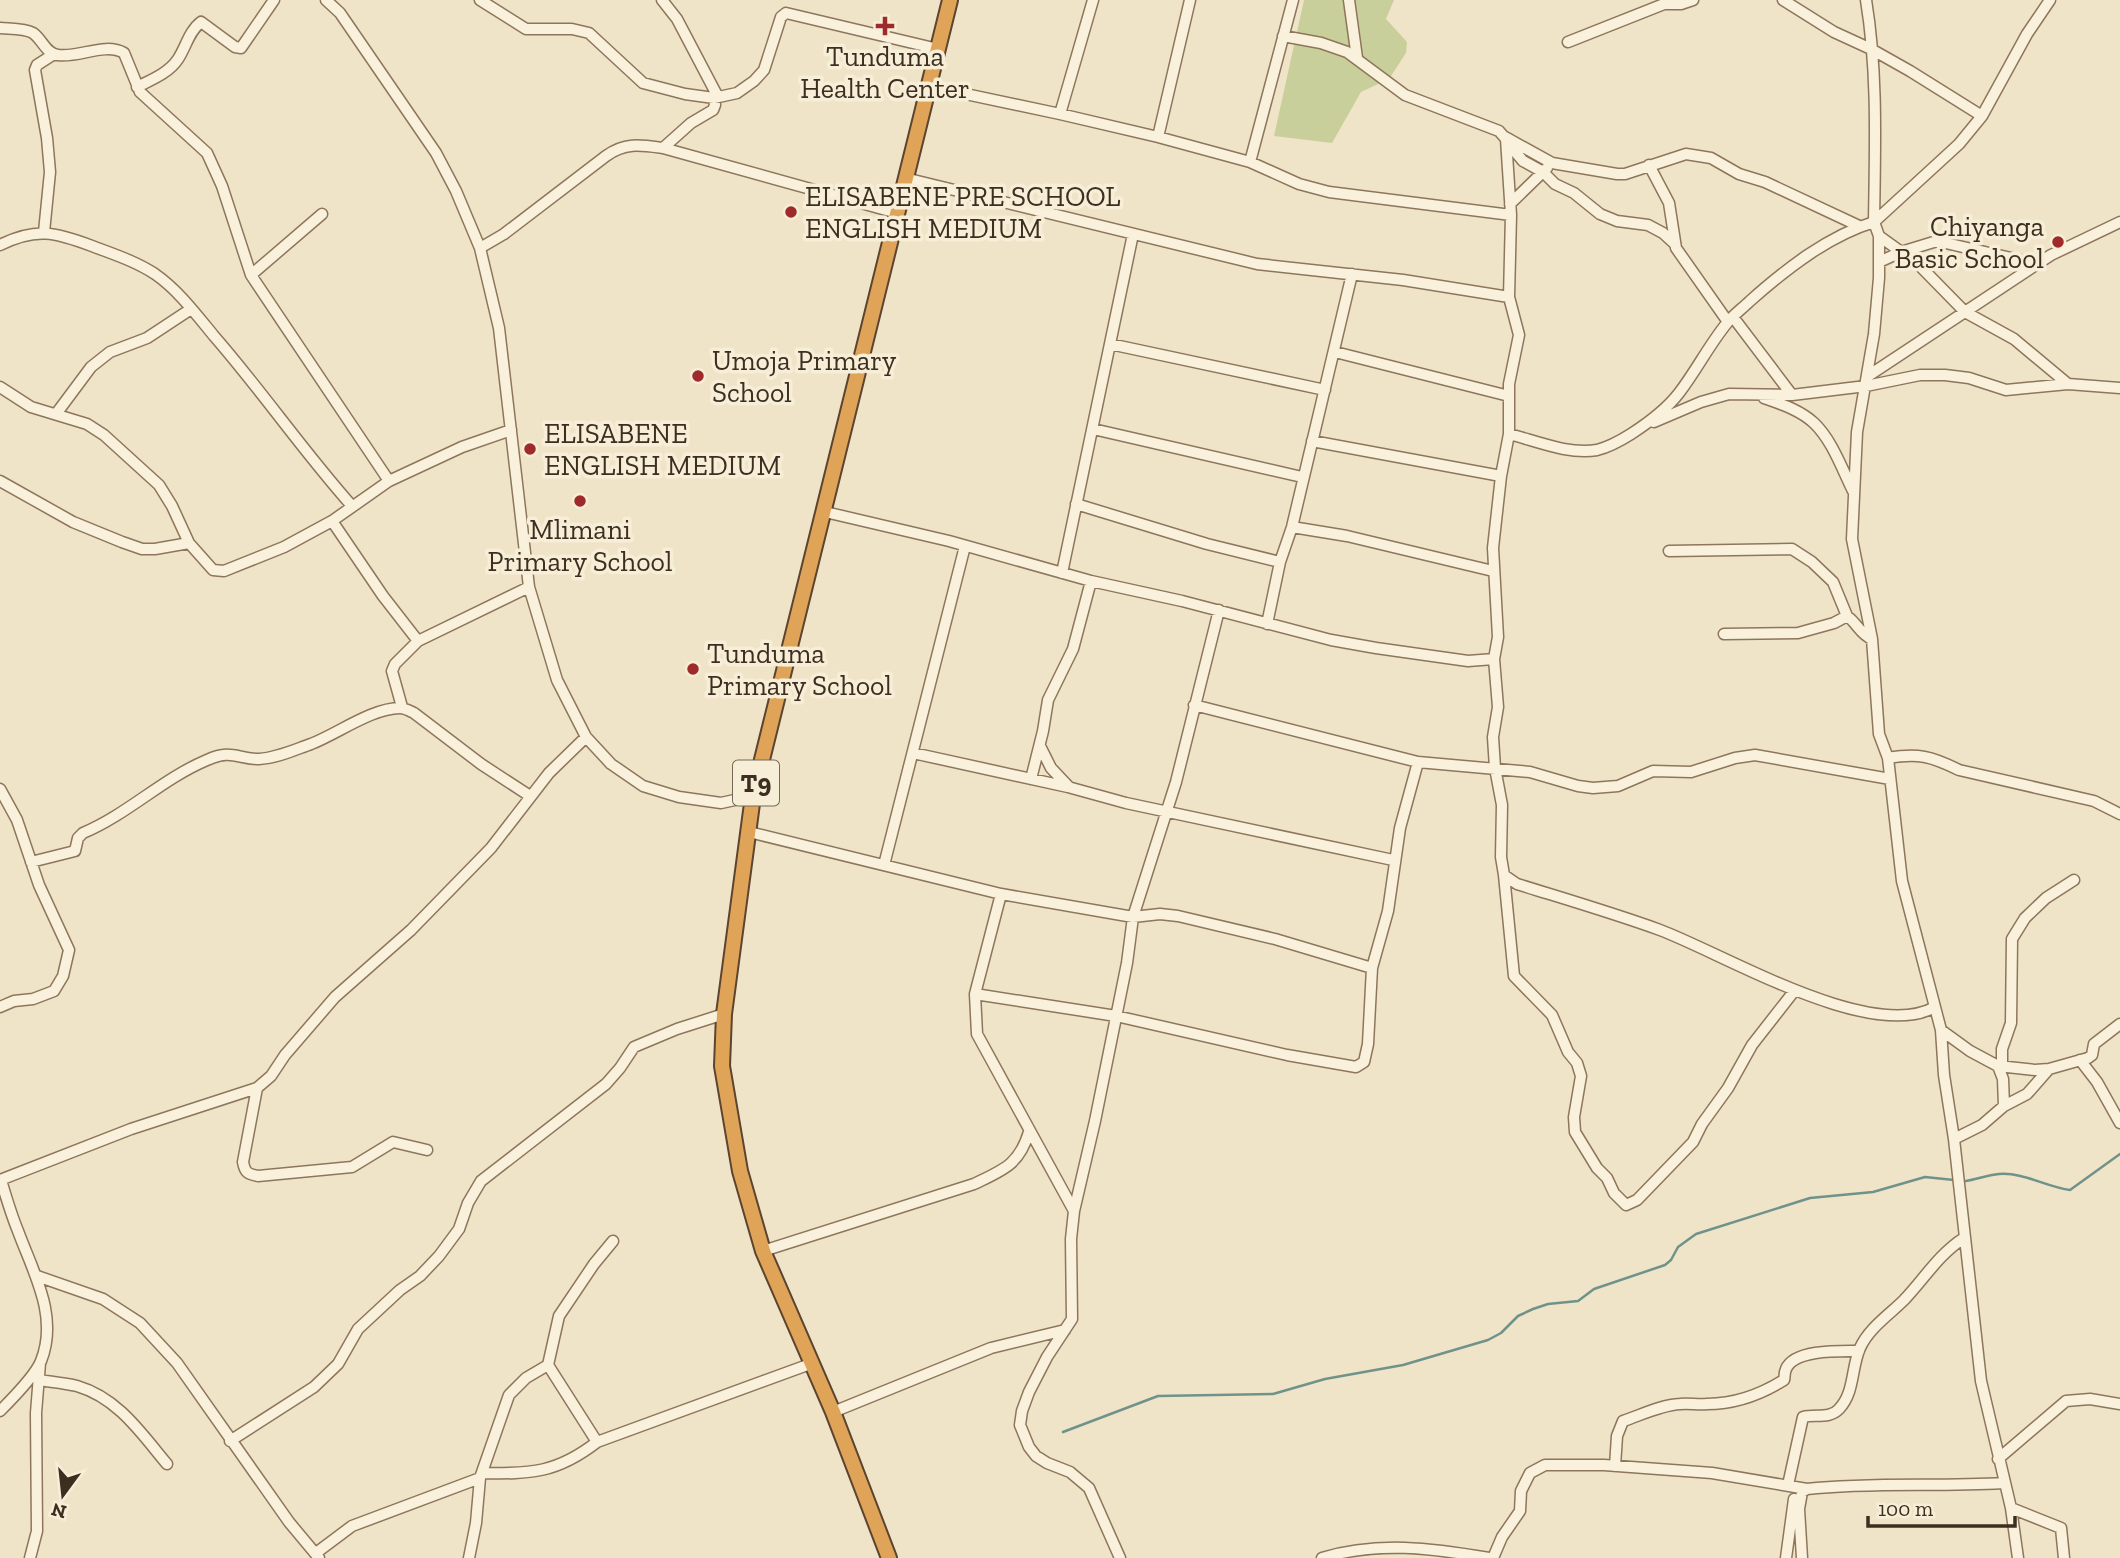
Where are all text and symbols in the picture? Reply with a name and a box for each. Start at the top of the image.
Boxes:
marker: Tunduma Health Center [875,16,895,36]
place label: Tunduma Health Center [800,40,970,105]
place label: ELISABENE PRE SCHOOL ENGLISH MEDIUM [805,180,1121,245]
marker: ELISABENE PRE SCHOOL ENGLISH MEDIUM [783,204,799,220]
place label: Chiyanga Basic School [1894,210,2044,275]
marker: Chiyanga Basic School [2050,234,2066,250]
place label: Umoja Primary School [712,344,897,409]
marker: Umoja Primary School [690,368,706,384]
place label: ELISABENE ENGLISH MEDIUM [544,417,781,482]
marker: ELISABENE ENGLISH MEDIUM [522,441,538,457]
marker: Mlimani Primary School [572,493,588,509]
place label: Mlimani Primary School [488,513,672,578]
place label: Tunduma Primary School [707,637,892,702]
marker: Tunduma Primary School [685,661,701,677]
road number: T9 [733,761,779,806]
north arrow [28,1460,98,1530]
scale bar [1868,1484,2015,1528]
text: 100 m [1878,1496,1933,1521]
text: N [49,1498,69,1524]

